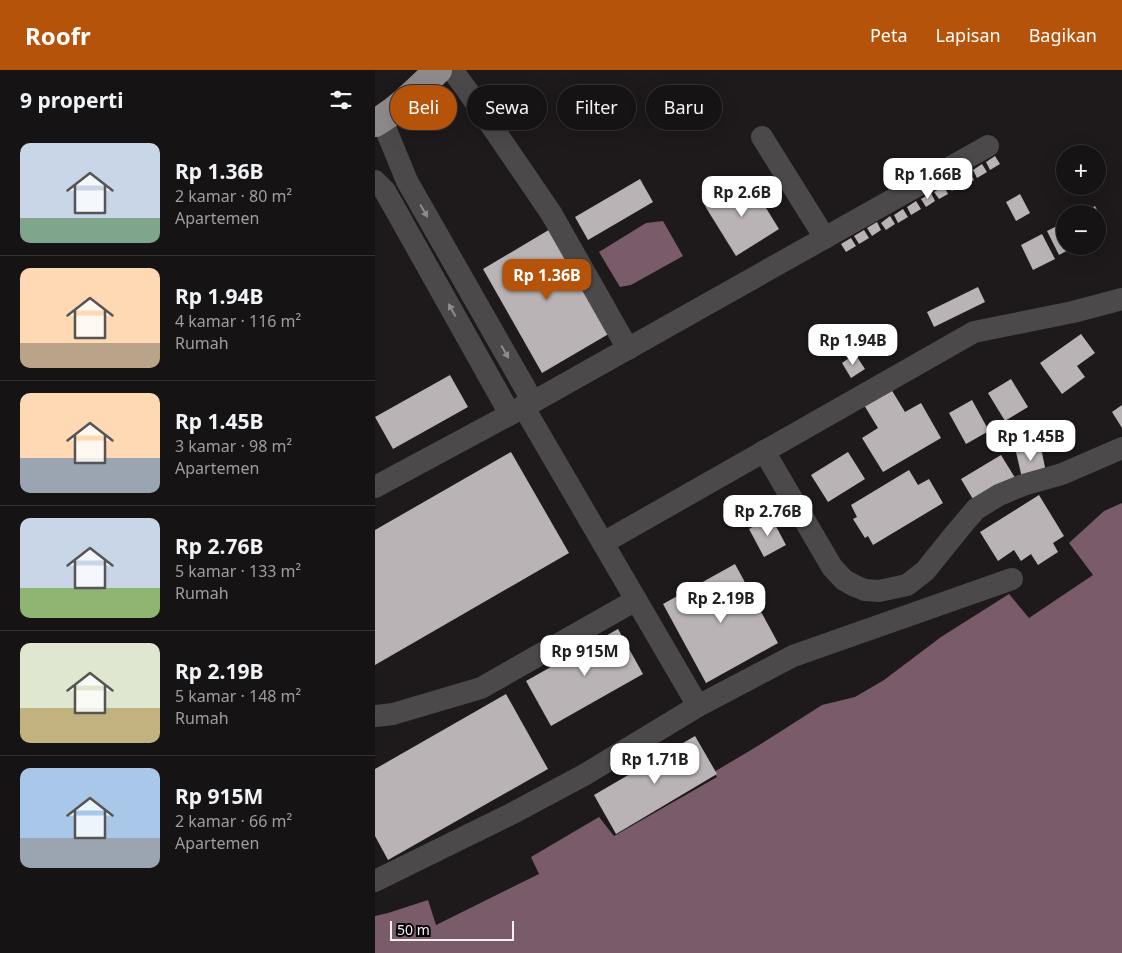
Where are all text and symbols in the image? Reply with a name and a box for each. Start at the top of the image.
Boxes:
text: Roofr [25,19,91,52]
text: Peta [870,23,908,47]
text: Lapisan [936,23,1001,47]
text: Bagikan [1029,23,1097,47]
chip: Beli [390,85,457,130]
chip: Sewa [467,85,547,130]
chip: Filter [557,85,636,130]
chip: Baru [646,85,722,130]
text: 9 properti [20,86,123,114]
icon: filters [327,86,355,114]
map controls [1056,145,1106,255]
button: + [1056,145,1106,195]
text: Rp 1.36B [175,157,263,185]
pin: Rp 1.66B [876,158,980,200]
icon: home [60,163,120,223]
text: Rp 1.66B [894,163,962,185]
pin: Rp 2.6B [696,176,788,218]
text: Rp 2.6B [713,181,771,203]
text: 2 kamar · 80 m² [175,185,292,207]
one-way arrow [420,205,429,218]
button: − [1056,205,1106,255]
text: Apartemen [175,207,259,229]
pin: Rp 1.36B [495,258,599,301]
text: Rp 1.36B [513,264,581,286]
text: Rp 1.94B [175,282,263,310]
icon: home [60,288,120,348]
one-way arrow [447,303,456,317]
text: 4 kamar · 116 m² [175,310,301,332]
pin: Rp 1.94B [801,324,905,366]
text: Rp 1.94B [819,329,887,351]
text: Rumah [175,332,229,354]
one-way arrow [500,346,509,359]
text: Rp 1.45B [175,407,263,435]
icon: home [60,413,120,473]
pin: Rp 1.45B [979,420,1083,462]
text: Rp 1.45B [997,425,1065,447]
text: 3 kamar · 98 m² [175,435,292,457]
text: Apartemen [175,457,259,479]
pin: Rp 2.76B [716,494,820,537]
text: Rp 2.76B [734,500,802,522]
text: Rp 2.76B [175,532,263,560]
icon: home [60,538,120,598]
text: 5 kamar · 133 m² [175,560,301,582]
text: Rumah [175,582,229,604]
pin: Rp 2.19B [669,582,773,624]
text: Rp 2.19B [687,587,755,609]
pin: Rp 915M [539,634,631,677]
text: Rp 915M [551,640,619,662]
text: Rp 2.19B [175,657,263,685]
icon: home [60,663,120,723]
text: 5 kamar · 148 m² [175,685,301,707]
text: Rumah [175,707,229,729]
pin: Rp 1.71B [603,742,707,785]
text: Rp 1.71B [621,748,689,770]
text: Rp 915M [175,782,263,810]
icon: home [60,788,120,848]
text: 2 kamar · 66 m² [175,810,292,832]
text: Apartemen [175,832,259,854]
scale bar [390,918,514,941]
text: 50 m [397,920,430,939]

